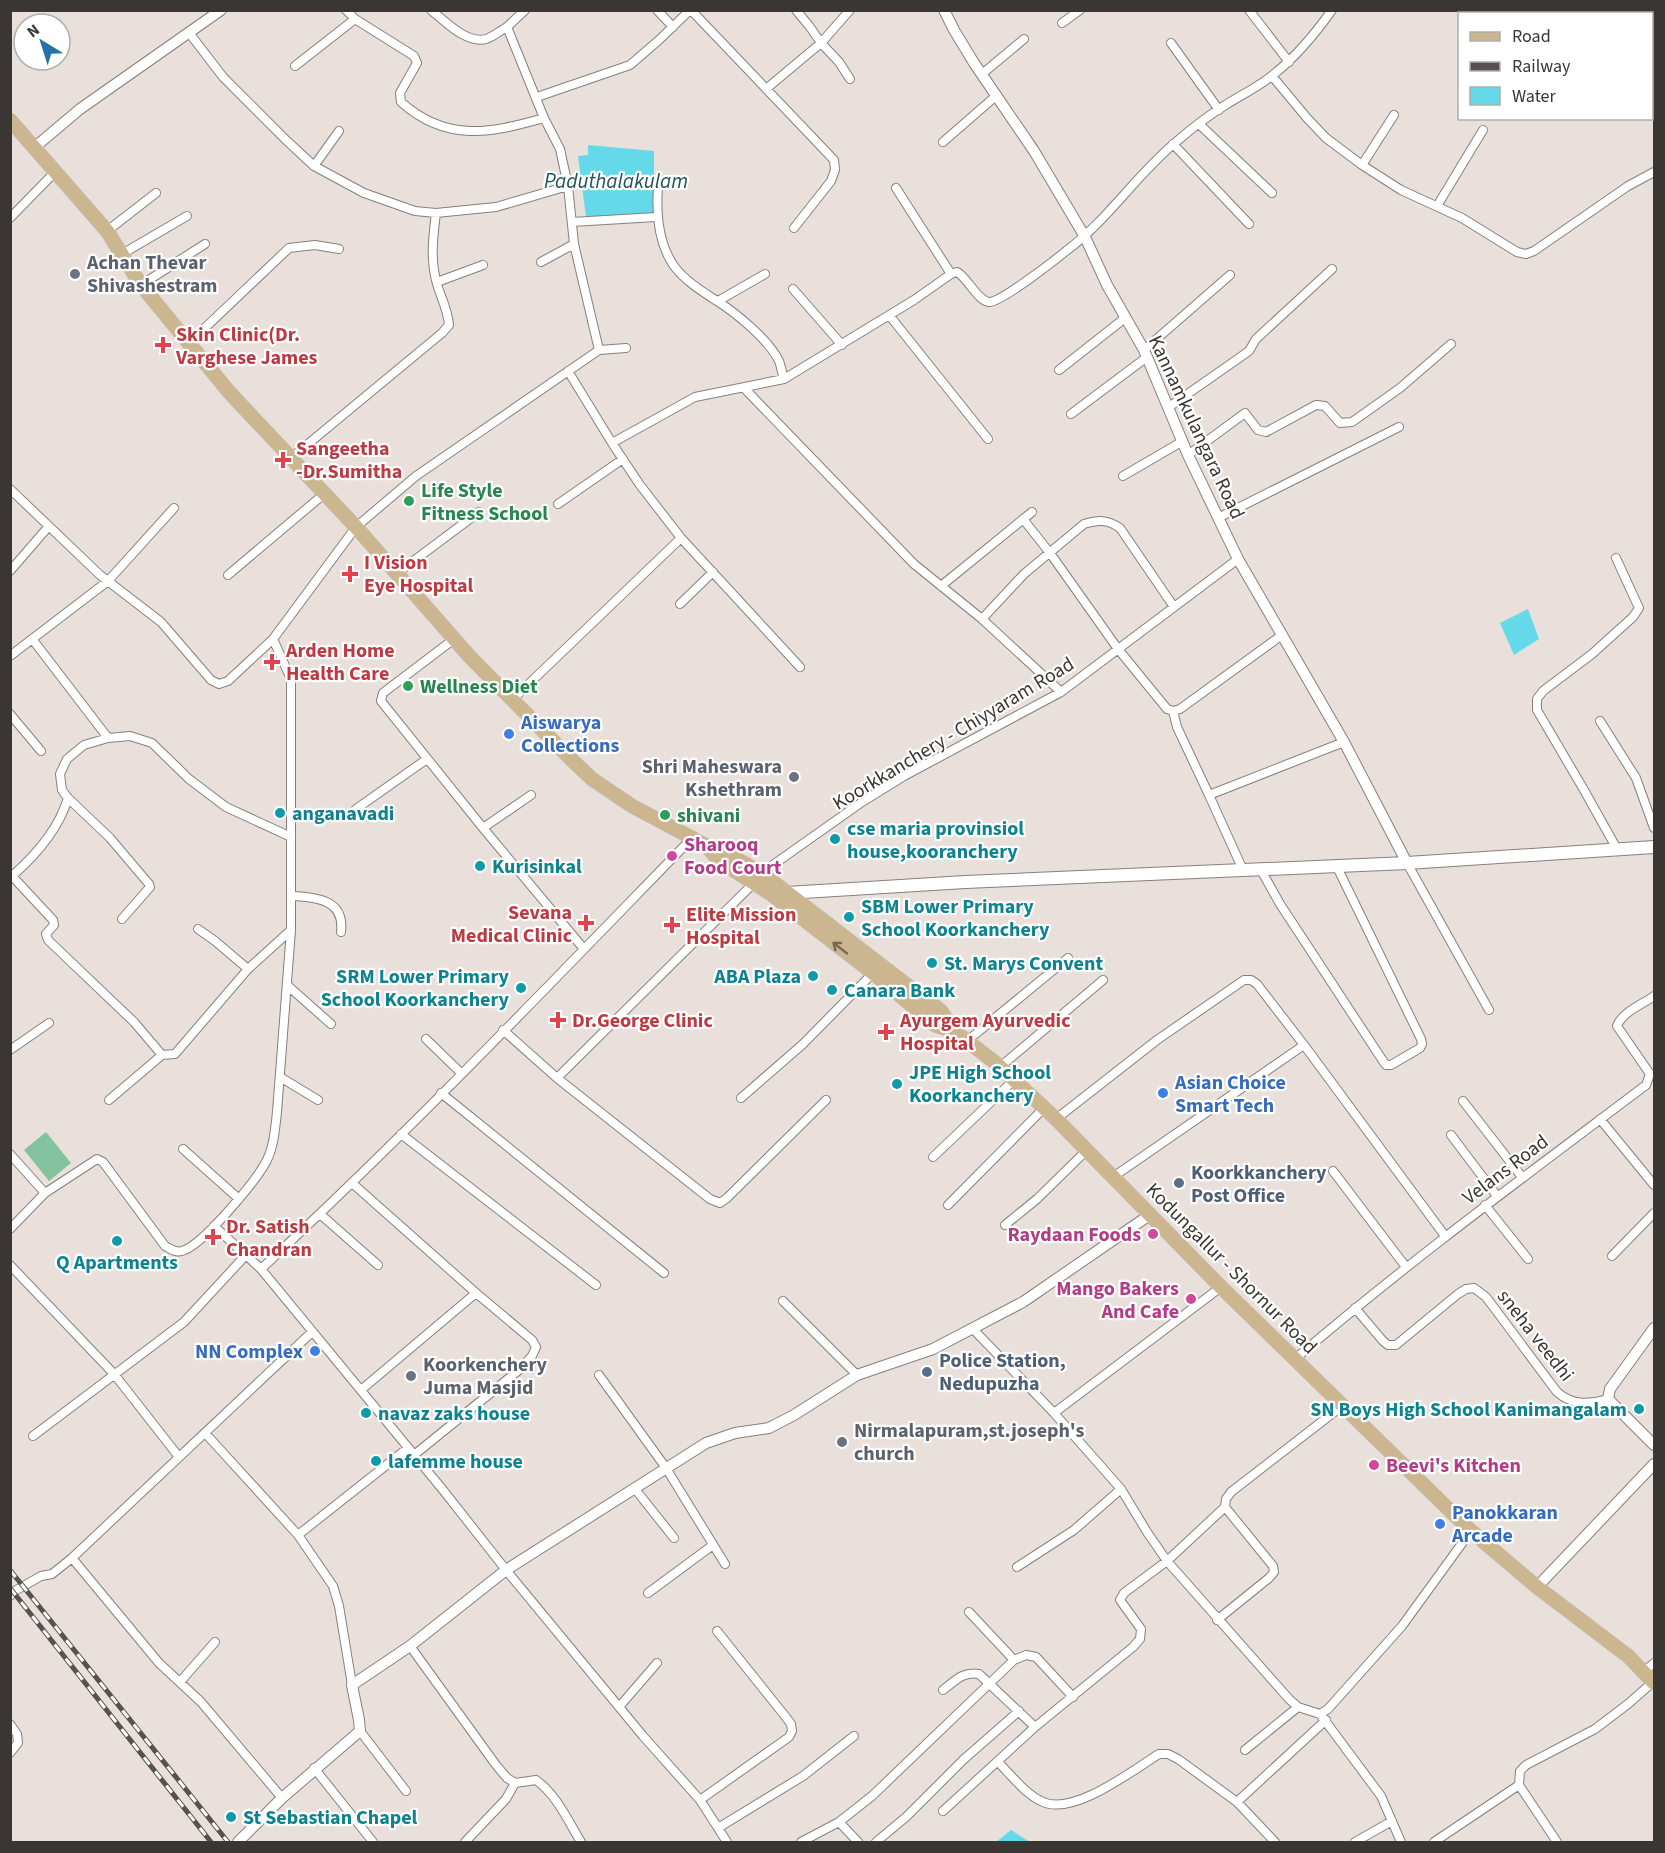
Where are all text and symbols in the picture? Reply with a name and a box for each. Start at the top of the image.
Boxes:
north arrow [12,12,72,72]
legend [1458,12,1653,120]
text: N [22,19,44,43]
text: Road [1512,24,1551,49]
text: Railway [1512,54,1571,79]
text: Water [1512,84,1556,109]
water label: Paduthalakulam [544,166,688,196]
place label: Achan Thevar Shivashestram [86,249,218,300]
marker: Achan Thevar Shivashestram [68,267,82,281]
place label: Skin Clinic(Dr. Varghese James [175,321,318,372]
street label: Kannamkulangara Road [1141,331,1251,524]
marker: Skin Clinic(Dr. Varghese James [154,336,172,354]
place label: Sangeetha -Dr.Sumitha [296,435,402,486]
marker: Sangeetha -Dr.Sumitha [274,451,292,469]
place label: Life Style Fitness School [421,477,548,528]
marker: Life Style Fitness School [402,494,416,508]
place label: I Vision Eye Hospital [364,549,473,600]
marker: I Vision Eye Hospital [341,565,359,583]
place label: Arden Home Health Care [285,637,395,688]
street label: Koorkkanchery - Chiyyaram Road [827,650,1080,817]
marker: Arden Home Health Care [263,653,281,671]
place label: Wellness Diet [420,673,538,701]
marker: Wellness Diet [401,679,415,693]
place label: Aiswarya Collections [520,709,619,760]
marker: Aiswarya Collections [502,727,516,741]
place label: Shri Maheswara Kshethram [642,753,782,804]
marker: Shri Maheswara Kshethram [787,770,801,784]
place label: anganavadi [292,800,394,828]
place label: shivani [677,802,740,830]
marker: anganavadi [273,806,287,820]
marker: shivani [658,808,672,822]
place label: cse maria provinsiol house,kooranchery [847,815,1024,866]
place label: Sharooq Food Court [684,831,782,882]
marker: cse maria provinsiol house,kooranchery [828,832,842,846]
marker: Sharooq Food Court [665,849,679,863]
place label: Kurisinkal [492,853,582,881]
marker: Kurisinkal [473,859,487,873]
place label: SBM Lower Primary School Koorkanchery [861,893,1050,944]
place label: Sevana Medical Clinic [451,899,572,950]
place label: Elite Mission Hospital [686,901,796,952]
marker: SBM Lower Primary School Koorkanchery [842,910,856,924]
marker: Sevana Medical Clinic [577,914,595,932]
marker: Elite Mission Hospital [663,916,681,934]
one-way arrow [832,942,848,955]
place label: St. Marys Convent [944,950,1103,978]
marker: St. Marys Convent [925,956,939,970]
place label: SRM Lower Primary School Koorkanchery [321,963,510,1014]
place label: ABA Plaza [713,963,801,991]
marker: ABA Plaza [806,969,820,983]
place label: Canara Bank [844,977,955,1005]
marker: SRM Lower Primary School Koorkanchery [514,981,528,995]
marker: Canara Bank [825,983,839,997]
place label: Dr.George Clinic [572,1007,713,1035]
place label: Ayurgem Ayurvedic Hospital [899,1007,1071,1058]
marker: Dr.George Clinic [549,1011,567,1029]
marker: Ayurgem Ayurvedic Hospital [877,1023,895,1041]
place label: JPE High School Koorkanchery [909,1059,1051,1110]
place label: Asian Choice Smart Tech [1174,1069,1286,1120]
marker: JPE High School Koorkanchery [890,1077,904,1091]
marker: Asian Choice Smart Tech [1156,1086,1170,1100]
street label: Velans Road [1457,1128,1555,1211]
place label: Koorkkanchery Post Office [1191,1159,1327,1210]
marker: Koorkkanchery Post Office [1172,1176,1186,1190]
street label: Kodungallur - Shornur Road [1139,1177,1323,1361]
place label: Dr. Satish Chandran [226,1213,312,1264]
place label: Raydaan Foods [1007,1221,1141,1249]
marker: Raydaan Foods [1146,1227,1160,1241]
marker: Dr. Satish Chandran [204,1228,222,1246]
marker: Q Apartments [110,1234,124,1248]
place label: Q Apartments [56,1249,178,1277]
place label: Mango Bakers And Cafe [1056,1275,1179,1326]
street label: sneha veedhi [1490,1284,1580,1388]
marker: Mango Bakers And Cafe [1184,1292,1198,1306]
place label: NN Complex [195,1338,303,1366]
marker: NN Complex [308,1344,322,1358]
place label: Police Station, Nedupuzha [939,1347,1066,1398]
place label: Koorkenchery Juma Masjid [423,1351,548,1402]
marker: Police Station, Nedupuzha [920,1365,934,1379]
marker: Koorkenchery Juma Masjid [404,1369,418,1383]
place label: SN Boys High School Kanimangalam [1310,1396,1627,1424]
place label: navaz zaks house [378,1400,530,1428]
marker: SN Boys High School Kanimangalam [1632,1402,1646,1416]
marker: navaz zaks house [359,1406,373,1420]
place label: Nirmalapuram,st.joseph's church [854,1417,1084,1468]
marker: Nirmalapuram,st.joseph's church [835,1435,849,1449]
place label: lafemme house [388,1448,523,1476]
place label: Beevi's Kitchen [1386,1452,1521,1480]
marker: lafemme house [369,1454,383,1468]
marker: Beevi's Kitchen [1367,1458,1381,1472]
place label: Panokkaran Arcade [1451,1499,1558,1550]
marker: Panokkaran Arcade [1433,1517,1447,1531]
place label: St Sebastian Chapel [243,1804,418,1832]
marker: St Sebastian Chapel [224,1810,238,1824]

